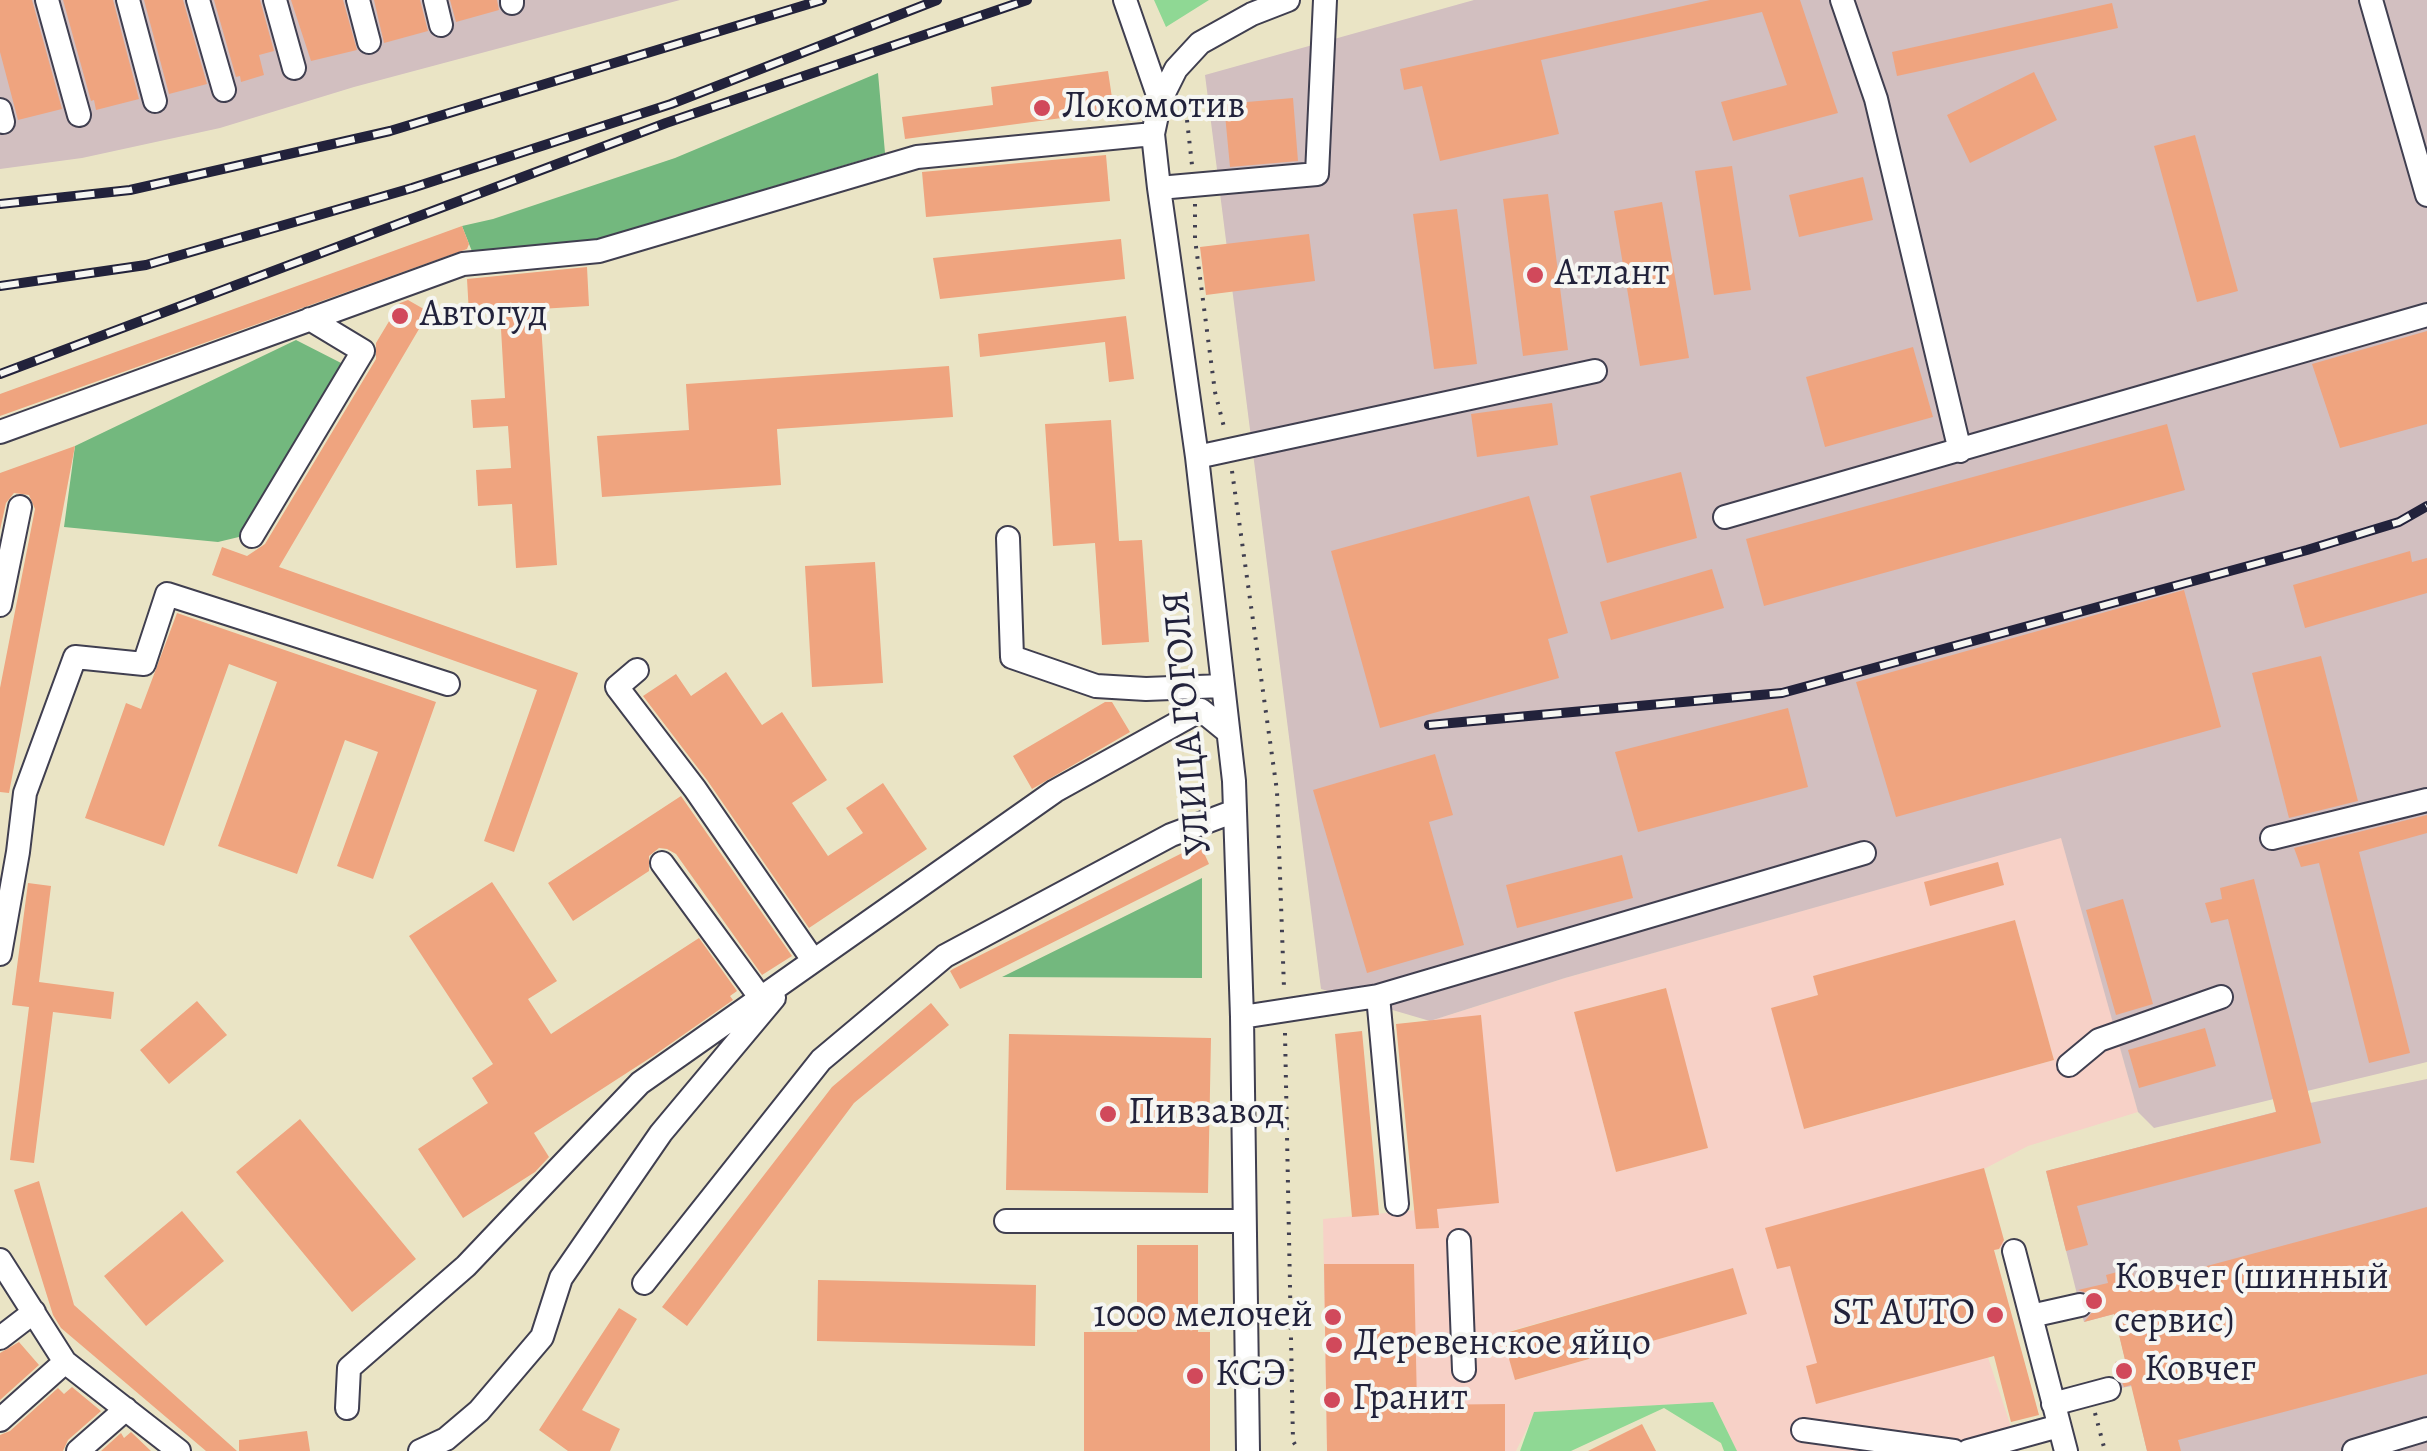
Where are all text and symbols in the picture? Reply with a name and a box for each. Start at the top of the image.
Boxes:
place label: Локомотив [1062,85,1245,131]
marker: Локомотив [1031,97,1053,119]
place label: Атлант [1555,252,1669,298]
marker: Атлант [1524,264,1546,286]
place label: Автогуд [420,293,547,339]
marker: Автогуд [389,305,411,327]
street label: УЛИЦА ГОГОЛЯ [1155,589,1223,857]
place label: Пивзавод [1128,1091,1285,1137]
marker: Пивзавод [1097,1103,1119,1125]
place label: Ковчег (шинный сервис) [2114,1256,2389,1346]
marker: Ковчег (шинный сервис) [2083,1290,2105,1312]
place label: ST AUTO [1832,1292,1975,1338]
place label: 1000 мелочей [1093,1294,1313,1340]
marker: ST AUTO [1984,1304,2006,1326]
marker: 1000 мелочей [1322,1306,1344,1328]
place label: Деревенское яйцо [1354,1322,1651,1368]
marker: Деревенское яйцо [1323,1334,1345,1356]
place label: Ковчег [2144,1348,2256,1394]
place label: КСЭ [1215,1353,1286,1399]
marker: Ковчег [2113,1360,2135,1382]
marker: КСЭ [1184,1365,1206,1387]
place label: Гранит [1352,1377,1468,1423]
marker: Гранит [1321,1389,1343,1411]

